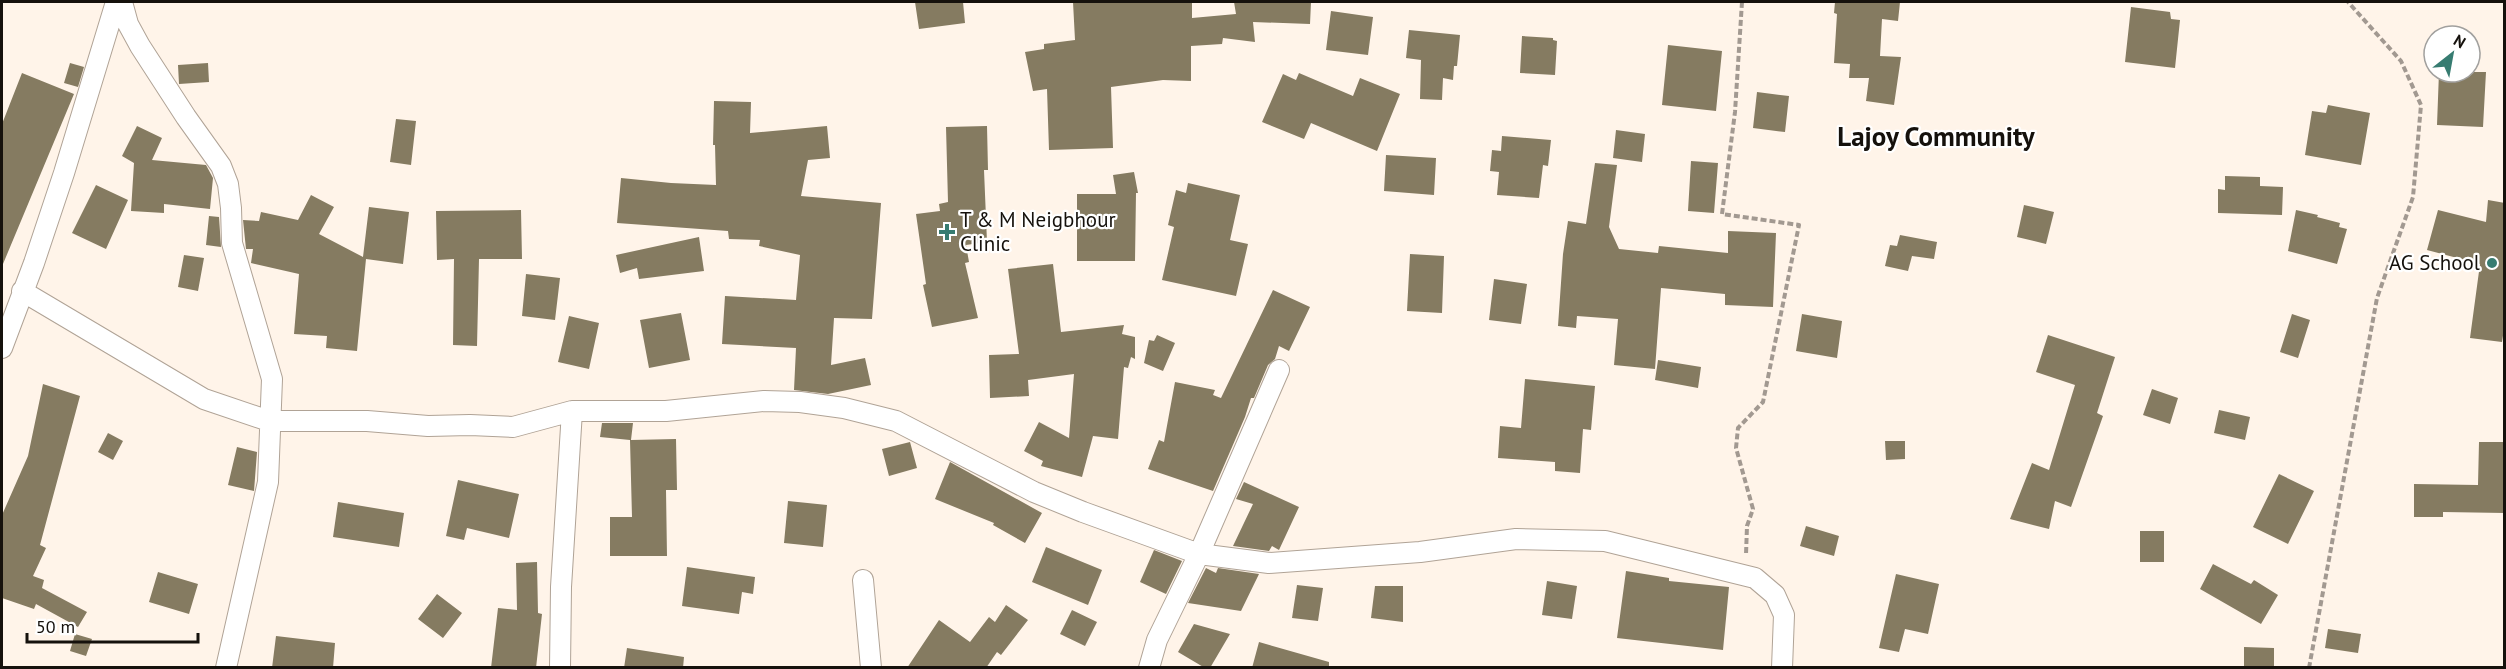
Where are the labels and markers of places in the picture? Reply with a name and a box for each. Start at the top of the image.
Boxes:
place label: T & M Neigbhour Clinic [960,206,1116,257]
marker: T & M Neigbhour Clinic [938,223,956,241]
place label: AG School [2389,249,2480,276]
marker: AG School [2485,256,2499,270]

